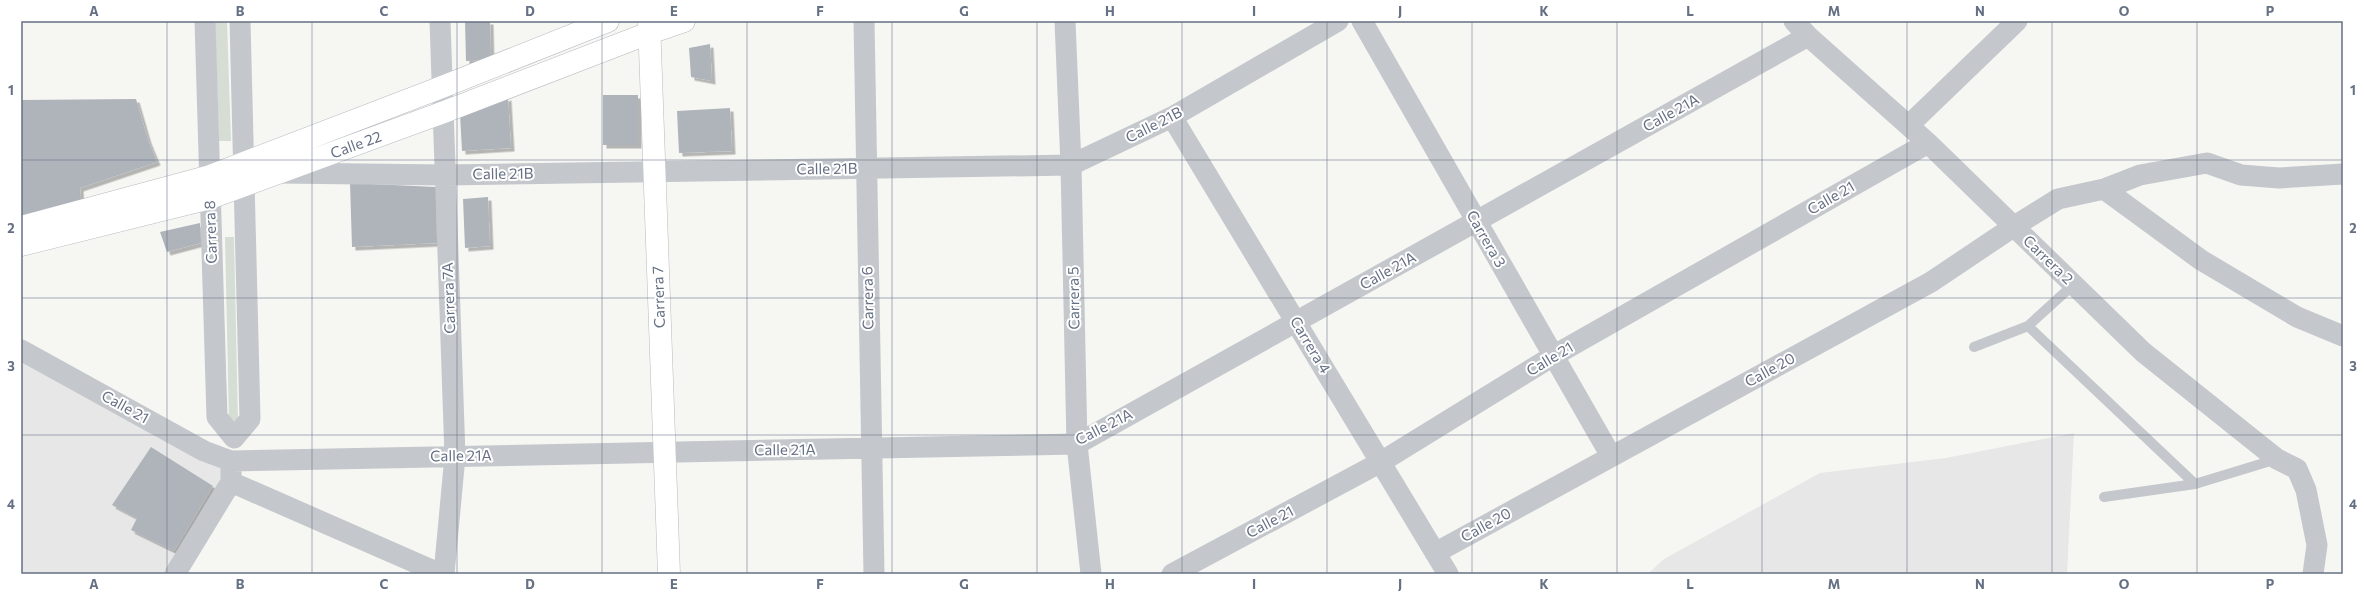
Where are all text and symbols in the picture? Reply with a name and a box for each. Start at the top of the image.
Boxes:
text: A [89,3,99,19]
text: B [236,3,245,19]
text: C [380,3,389,19]
text: D [525,3,535,19]
text: E [670,3,678,19]
text: F [816,3,824,19]
text: G [959,3,969,19]
text: H [1105,3,1115,19]
text: I [1252,3,1256,19]
text: J [1398,3,1402,19]
text: K [1539,3,1549,19]
text: L [1686,3,1694,19]
text: M [1828,3,1840,19]
text: N [1975,3,1985,19]
text: O [2119,3,2130,19]
text: P [2266,3,2275,19]
text: 1 [8,82,14,98]
text: 1 [2350,82,2356,98]
street label: Calle 21A [1639,89,1702,135]
street label: Calle 21B [1122,102,1185,146]
street label: Calle 22 [328,127,384,162]
street label: Calle 21B [796,158,858,178]
street label: Calle 21B [472,163,534,183]
street label: Calle 21 [1804,177,1857,218]
street label: Carrera 8 [200,200,220,264]
street label: Carrera 3 [1463,207,1510,270]
text: 2 [7,220,15,236]
text: 2 [2349,220,2357,236]
street label: Carrera 2 [2020,231,2077,288]
street label: Calle 21A [1356,247,1419,293]
street label: Carrera 7A [438,262,458,334]
street label: Carrera 7 [648,266,668,328]
street label: Carrera 6 [857,266,877,330]
street label: Carrera 5 [1063,266,1083,330]
street label: Carrera 4 [1287,313,1335,376]
street label: Calle 21 [1523,337,1576,379]
street label: Calle 20 [1741,348,1798,390]
text: 3 [7,358,15,374]
text: 3 [2349,358,2357,374]
street label: Calle 21 [99,386,152,426]
street label: Calle 21A [1072,404,1135,448]
street label: Calle 21A [754,439,816,459]
street label: Calle 21A [430,445,492,465]
text: 4 [7,496,15,512]
text: 4 [2349,496,2357,512]
street label: Calle 21 [1243,501,1296,541]
street label: Calle 20 [1457,503,1514,545]
text: A [89,576,99,592]
text: B [236,576,245,592]
text: C [380,576,389,592]
text: D [525,576,535,592]
text: E [670,576,678,592]
text: F [816,576,824,592]
text: G [959,576,969,592]
text: H [1105,576,1115,592]
text: I [1252,576,1256,592]
text: J [1398,576,1402,592]
text: K [1539,576,1549,592]
text: L [1686,576,1694,592]
text: M [1828,576,1840,592]
text: N [1975,576,1985,592]
text: O [2119,576,2130,592]
text: P [2266,576,2275,592]

